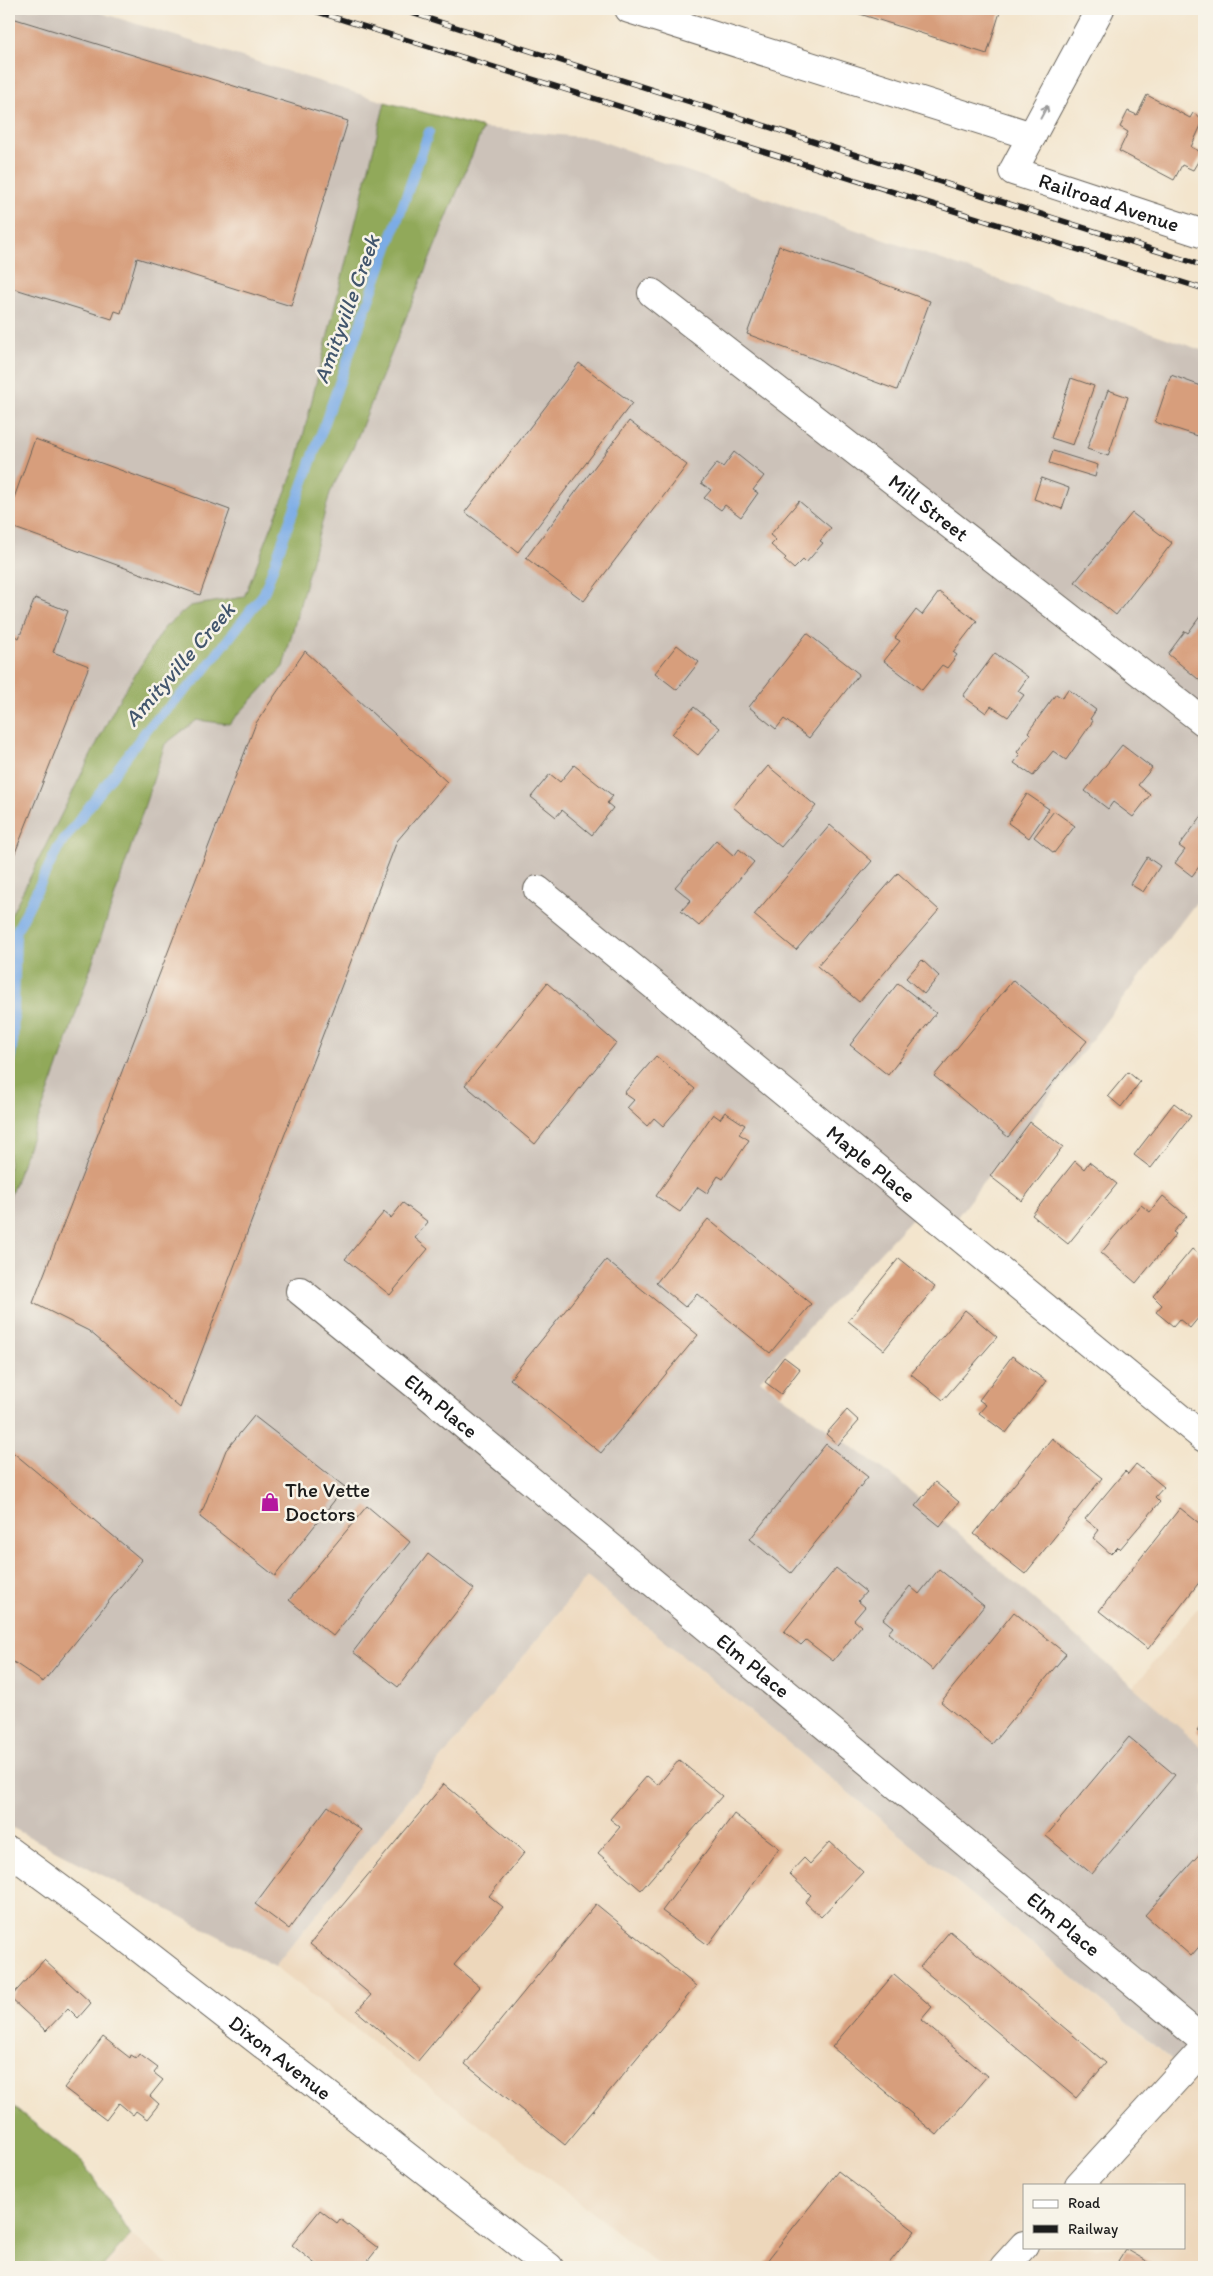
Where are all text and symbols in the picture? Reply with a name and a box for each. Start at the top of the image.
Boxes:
one-way arrow [1040,105,1050,120]
street label: Railroad Avenue [1036,167,1183,237]
water label: Amityville Creek [307,230,386,387]
street label: Mill Street [884,469,974,546]
water label: Amityville Creek [118,595,242,732]
street label: Maple Place [821,1120,921,1207]
street label: Elm Place [400,1368,483,1443]
place label: The Vette Doctors [285,1477,370,1526]
shop icon: The Vette Doctors [259,1491,281,1513]
street label: Elm Place [712,1628,795,1703]
street label: Elm Place [1022,1886,1106,1962]
street label: Dixon Avenue [224,2010,337,2105]
legend [1023,2184,1186,2248]
text: Road [1068,2194,1101,2212]
text: Railway [1068,2220,1118,2238]

